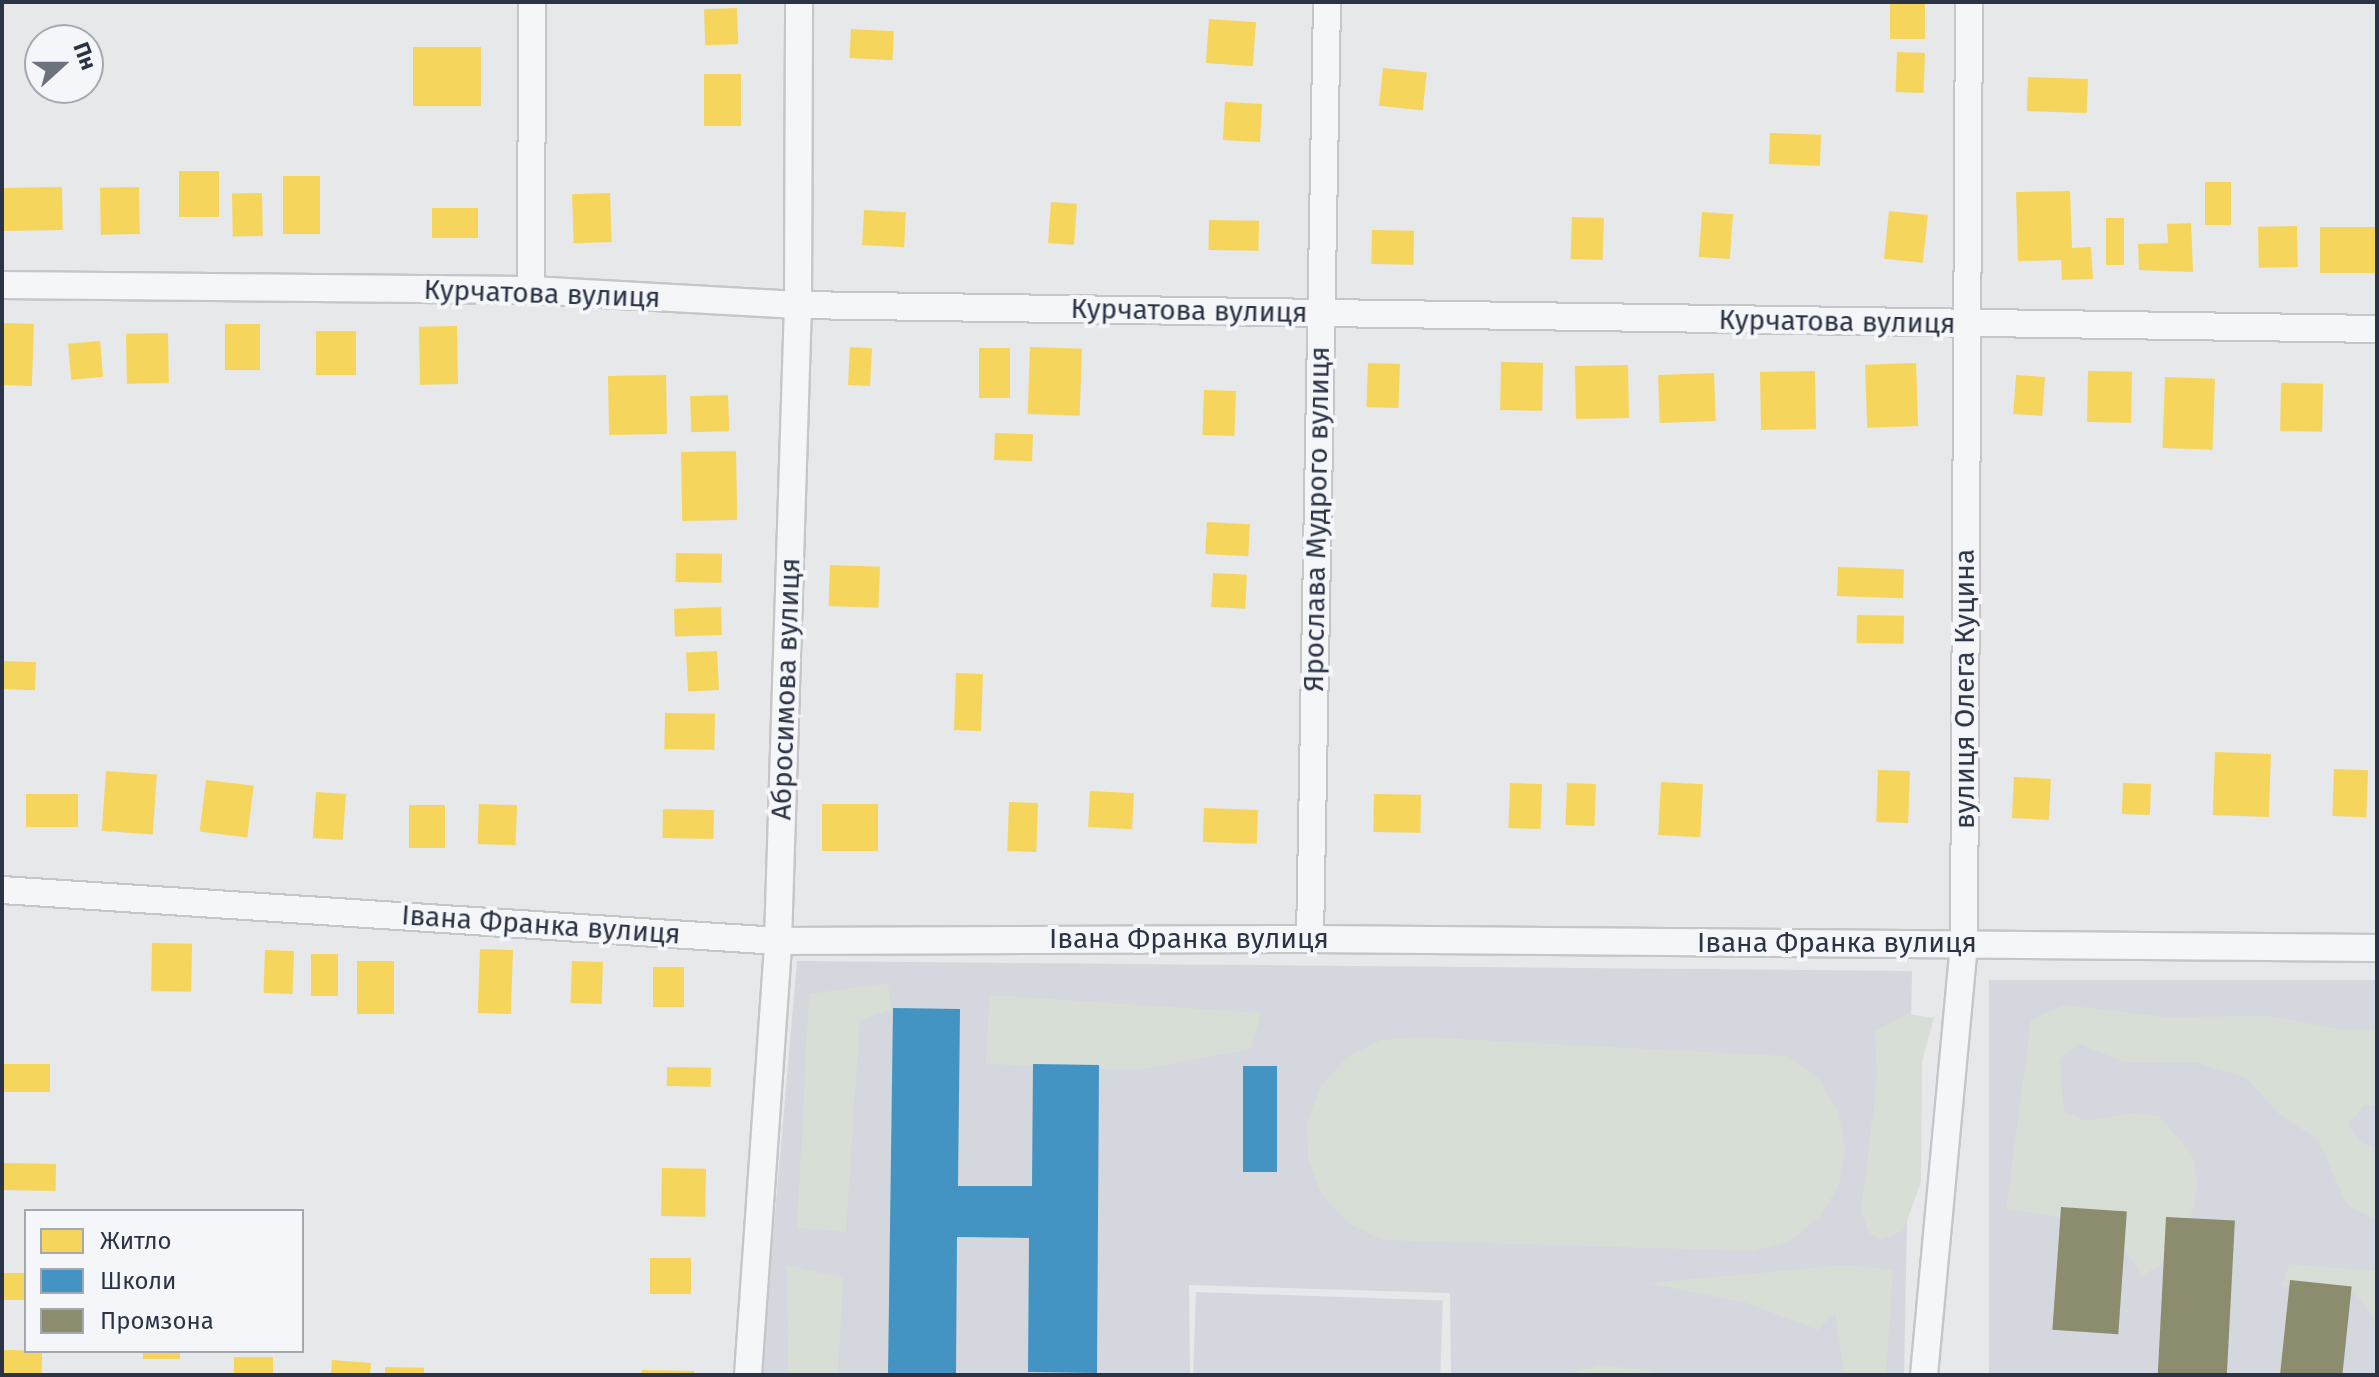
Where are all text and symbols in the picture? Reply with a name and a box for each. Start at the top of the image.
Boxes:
north arrow [24,24,104,104]
text: Пн [67,38,103,74]
street label: Курчатова вулиця [423,273,661,315]
street label: Курчатова вулиця [1070,292,1308,330]
street label: Курчатова вулиця [1718,303,1956,341]
street label: Ярослава Мудрого вулиця [1297,346,1337,692]
street label: вулиця Олега Куцина [1948,549,1982,829]
street label: Абросимова вулиця [765,557,807,821]
street label: Івана Франка вулиця [400,898,682,952]
street label: Івана Франка вулиця [1049,922,1329,956]
street label: Івана Франка вулиця [1697,926,1977,960]
legend [24,1209,304,1353]
text: Житло [100,1227,172,1255]
text: Школи [100,1267,176,1295]
text: Промзона [100,1307,214,1335]

